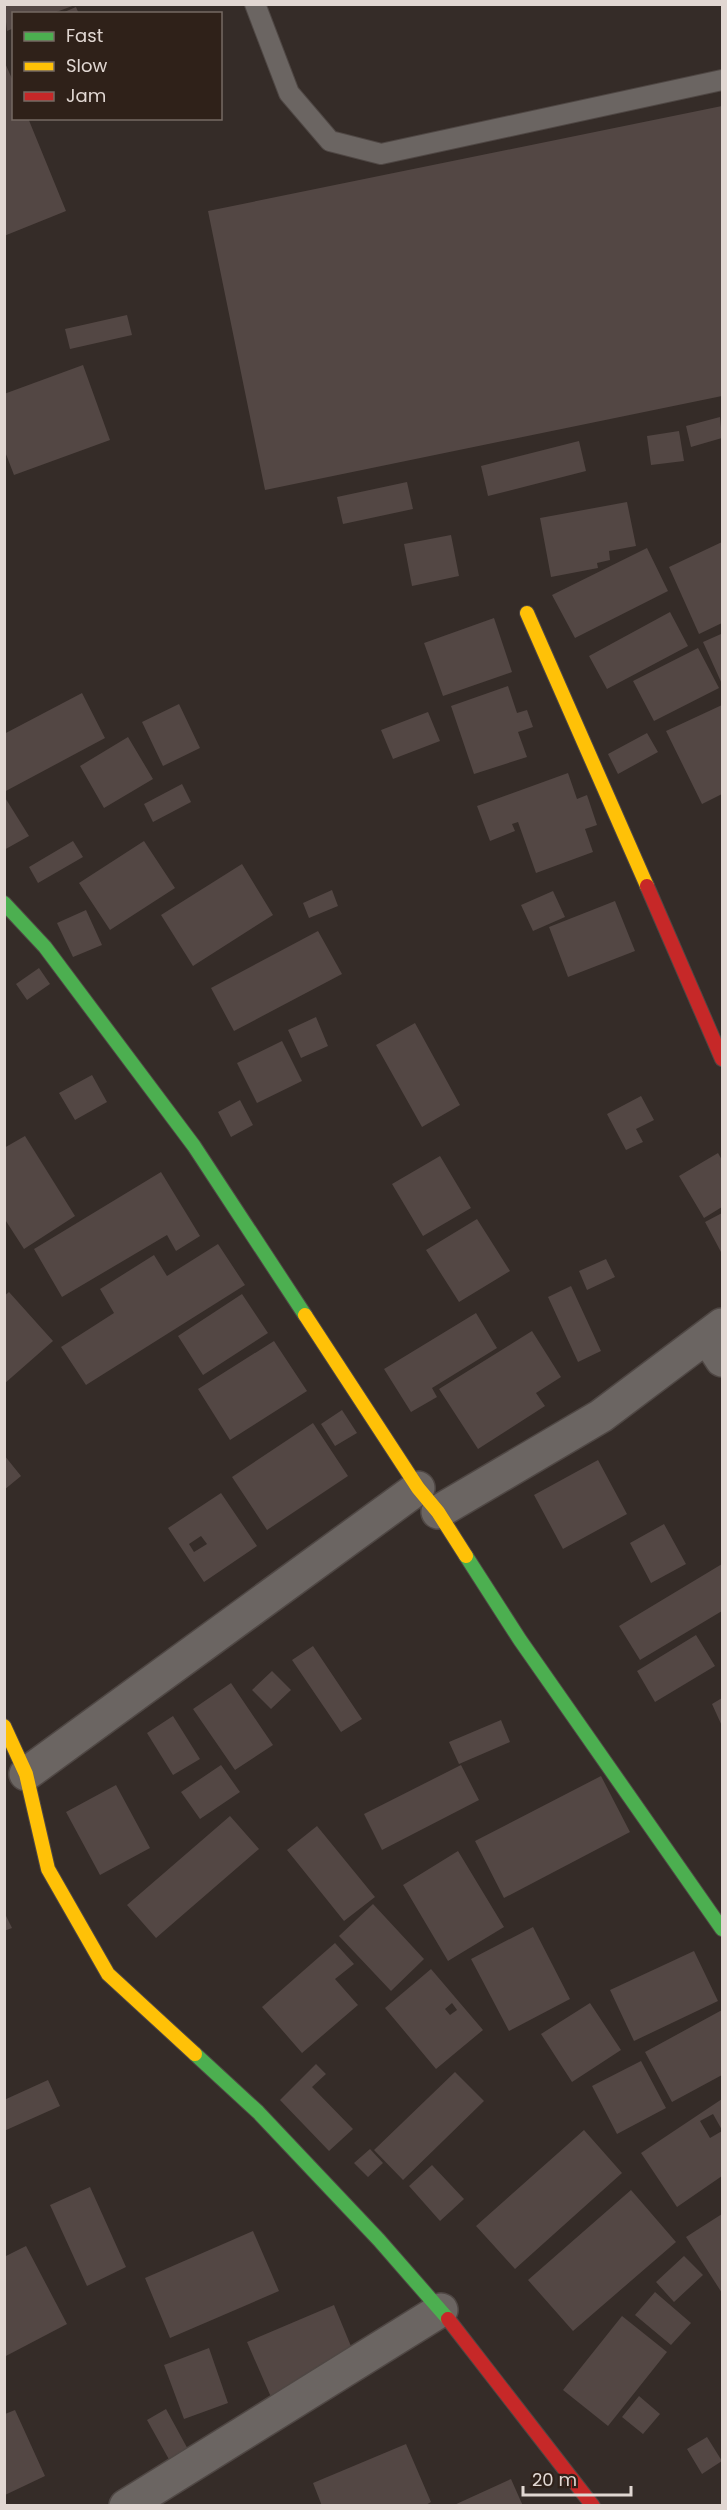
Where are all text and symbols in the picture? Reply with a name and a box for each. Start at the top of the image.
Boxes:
legend [12,12,222,120]
text: Fast [66,23,103,48]
text: Slow [66,53,108,78]
text: Jam [66,83,106,108]
scale bar [523,2459,631,2497]
text: 20 m [532,2467,577,2492]

